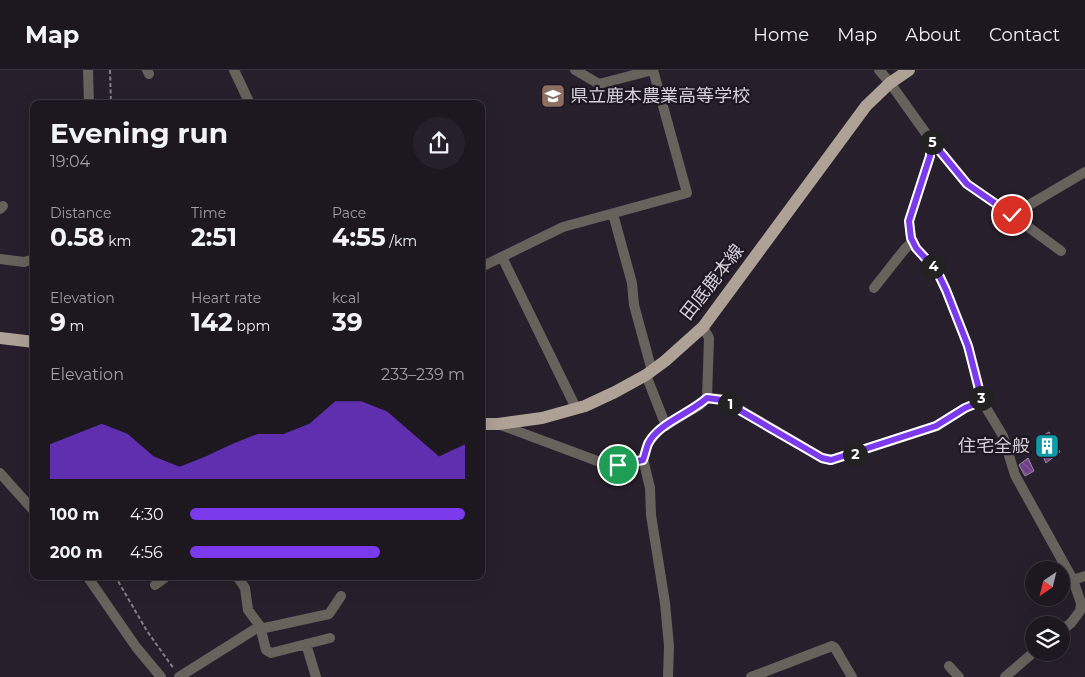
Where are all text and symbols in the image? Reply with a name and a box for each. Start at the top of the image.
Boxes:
text: Map [25,20,79,49]
text: Home [753,24,809,46]
text: Map [837,24,877,46]
text: About [905,24,961,46]
text: Contact [989,24,1060,46]
school or university icon: 県立鹿本農業高等学校 [540,83,566,109]
place label: 県立鹿本農業高等学校 [570,85,750,107]
text: Evening run [50,116,228,150]
button: share [413,117,465,169]
pin: 5 [920,130,944,154]
text: 5 [928,133,937,151]
text: 19:04 [50,152,90,171]
pin [991,194,1033,236]
icon: check [998,201,1026,229]
text: Distance [50,204,112,222]
text: Time [191,204,226,222]
text: Pace [332,204,366,222]
text: 0.58 [50,222,105,252]
text: 2:51 [191,222,237,252]
text: 4:55 [332,222,386,252]
text: km [105,232,131,250]
text: /km [386,232,417,250]
street label: 田底鹿本線 [676,240,748,324]
pin: 4 [920,254,946,278]
text: 4 [929,257,938,275]
text: Elevation [50,289,115,307]
text: Heart rate [191,289,261,307]
text: kcal [332,289,360,307]
text: 9 [50,307,66,337]
text: 142 [191,307,233,337]
text: 39 [332,307,363,337]
text: m [66,317,84,335]
text: bpm [233,317,270,335]
text: Elevation [50,365,124,384]
text: 233–239 m [381,365,465,384]
pin: 3 [968,386,994,410]
text: 3 [977,389,986,407]
pin: 1 [718,392,742,416]
text: 1 [728,395,733,413]
building icon: 住宅全般 [1034,433,1060,459]
place label: 住宅全般 [958,435,1030,457]
pin: 2 [842,442,868,466]
pin [597,444,639,486]
text: 2 [851,445,860,463]
icon: arrive [604,451,632,479]
text: 100 m [50,505,99,524]
text: 4:30 [130,505,164,524]
text: 200 m [50,543,102,562]
text: 4:56 [130,543,163,562]
north arrow [1025,561,1070,606]
map controls [1025,561,1070,661]
button: layers [1025,616,1070,661]

